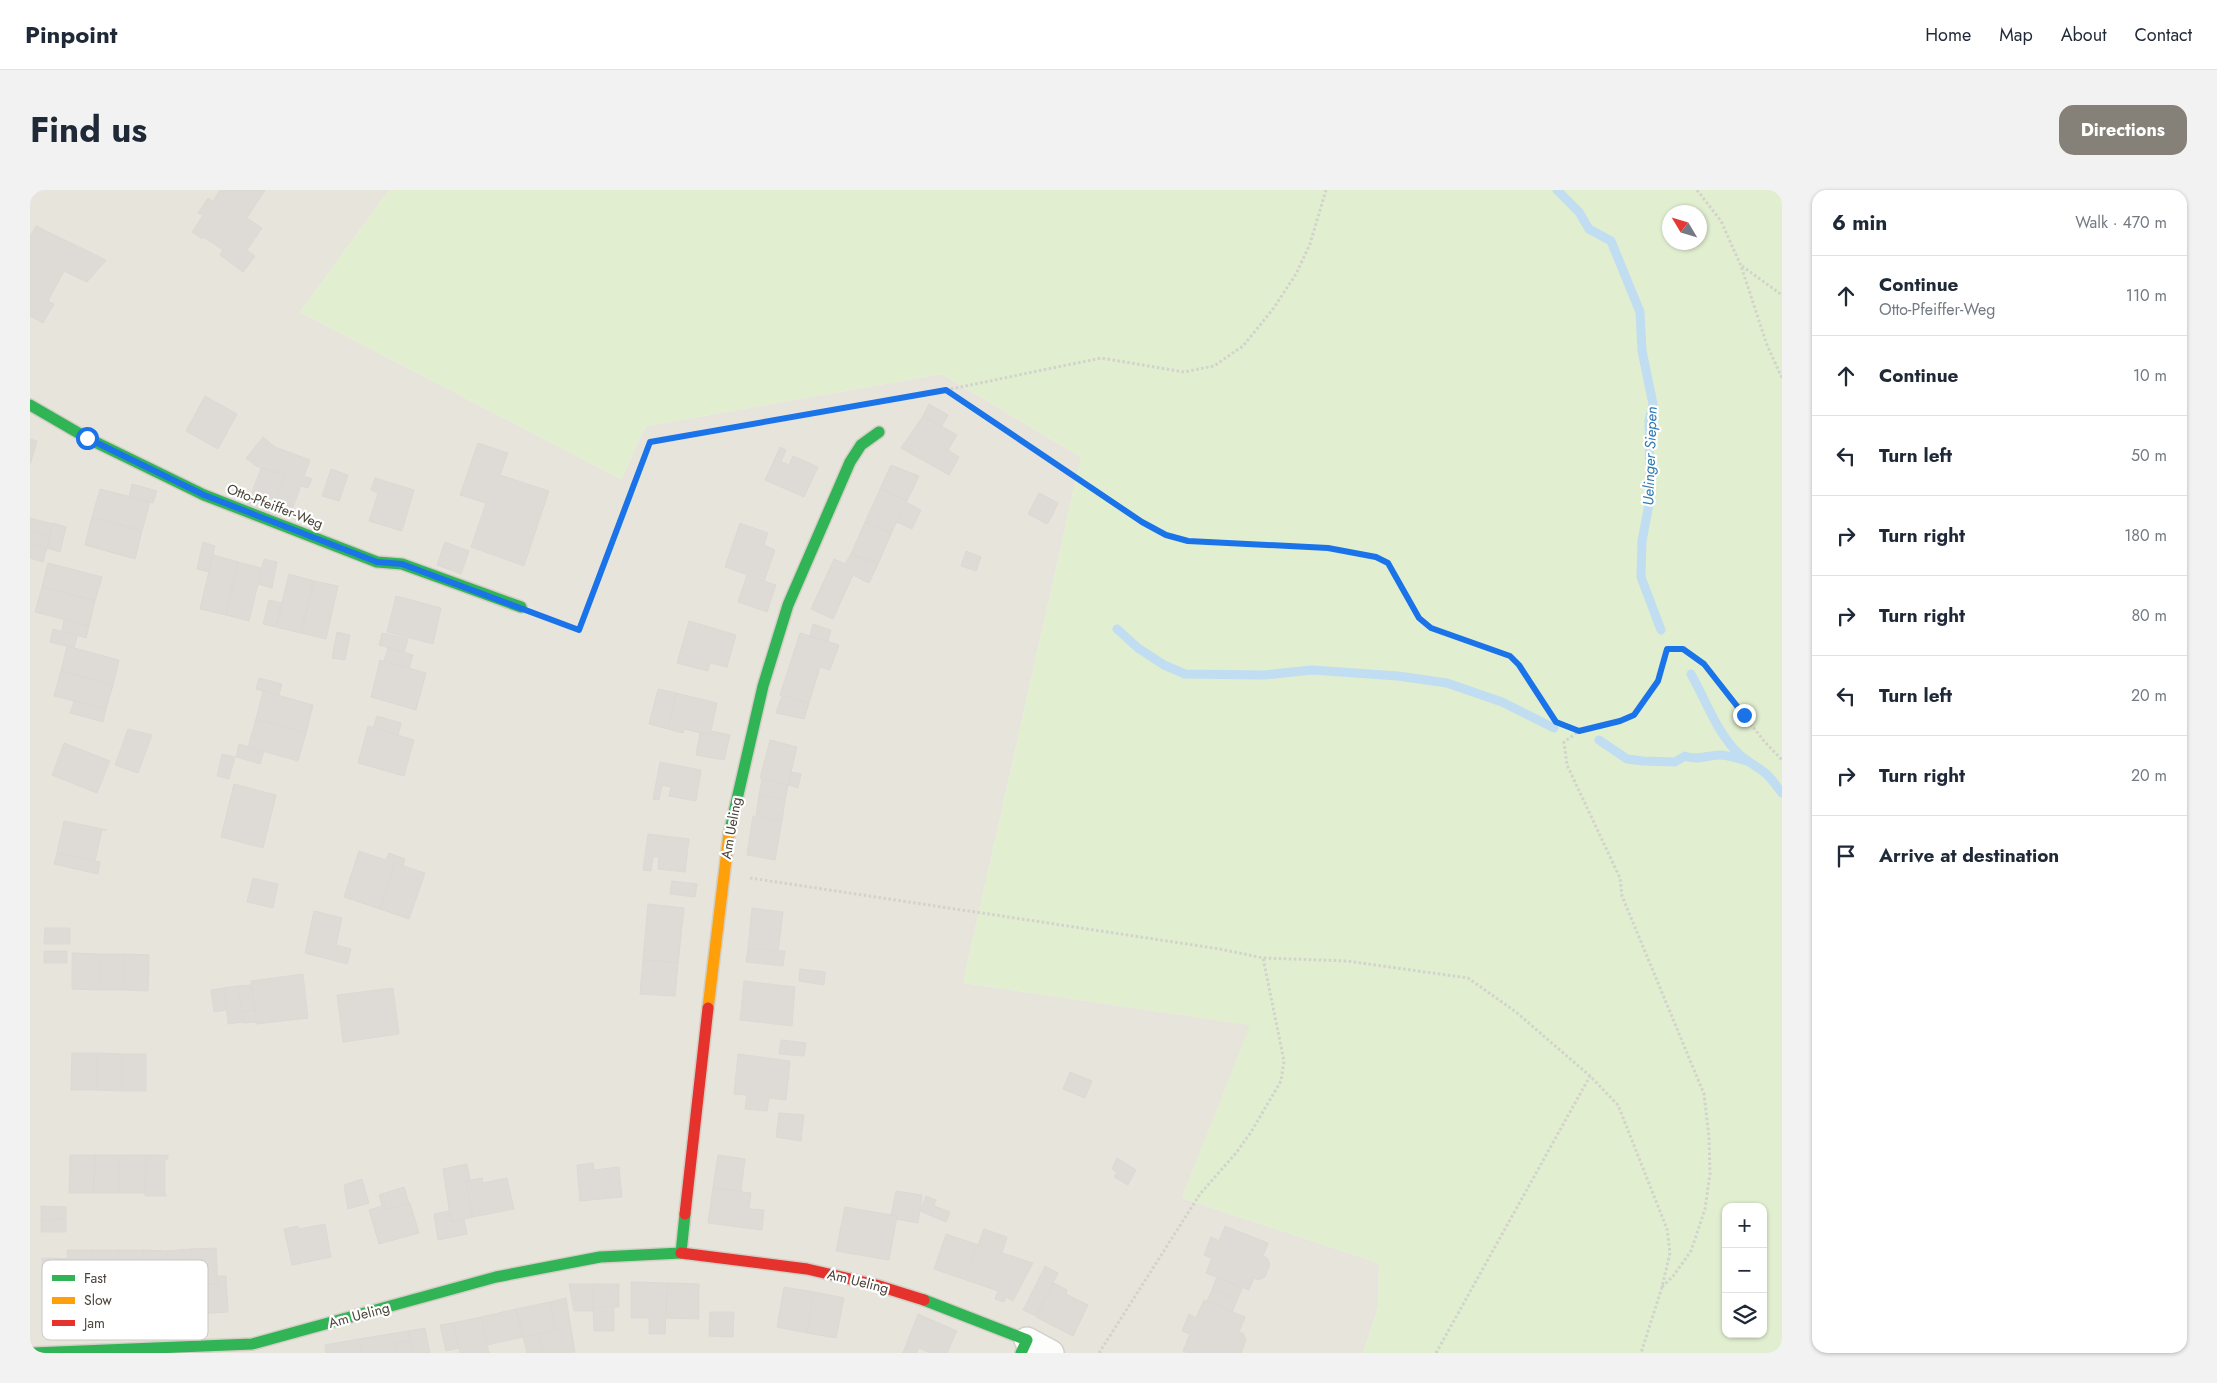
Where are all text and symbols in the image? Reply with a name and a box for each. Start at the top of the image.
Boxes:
text: Pinpoint [25,17,117,52]
text: Home [1925,22,1971,48]
text: Map [1999,22,2033,48]
text: About [2061,22,2106,48]
text: Contact [2134,22,2192,48]
text: Find us [30,105,147,155]
button: Directions [2059,105,2187,155]
north arrow [1662,205,1707,250]
text: 6 min [1832,208,1887,238]
text: Walk · 470 m [2075,211,2167,234]
text: Continue [1879,271,1958,298]
icon: ahead [1832,282,1860,310]
text: 110 m [2126,284,2167,307]
text: Otto-Pfeiffer-Weg [1879,298,1995,321]
icon: ahead [1832,362,1860,390]
text: Continue [1879,362,1958,389]
text: 10 m [2133,364,2167,387]
water label: Uelinger Siepen [1637,406,1663,506]
route start [76,427,99,450]
icon: left [1832,442,1860,470]
text: Turn left [1879,442,1952,469]
text: 50 m [2131,444,2167,467]
street label: Otto-Pfeiffer-Weg [224,478,326,534]
icon: right [1832,522,1860,550]
text: Turn right [1879,522,1965,549]
text: 180 m [2124,524,2167,547]
icon: right [1832,602,1860,630]
text: Turn right [1879,602,1965,629]
text: 80 m [2131,604,2167,627]
icon: left [1832,682,1860,710]
text: Turn left [1879,682,1952,709]
text: 20 m [2131,684,2167,707]
route end [1733,704,1756,727]
icon: right [1832,762,1860,790]
text: Turn right [1879,762,1965,789]
text: 20 m [2131,764,2167,787]
street label: Am Ueling [716,795,746,861]
icon: arrive [1832,842,1860,870]
text: Arrive at destination [1879,842,2059,869]
map controls [1722,1203,1767,1338]
button: + [1722,1203,1767,1248]
button: − [1722,1248,1767,1293]
legend [42,1260,208,1340]
street label: Am Ueling [825,1264,891,1298]
text: Fast [84,1268,107,1288]
text: Slow [84,1290,112,1310]
button: layers [1722,1293,1767,1338]
street label: Am Ueling [326,1297,392,1333]
text: Jam [82,1313,105,1333]

